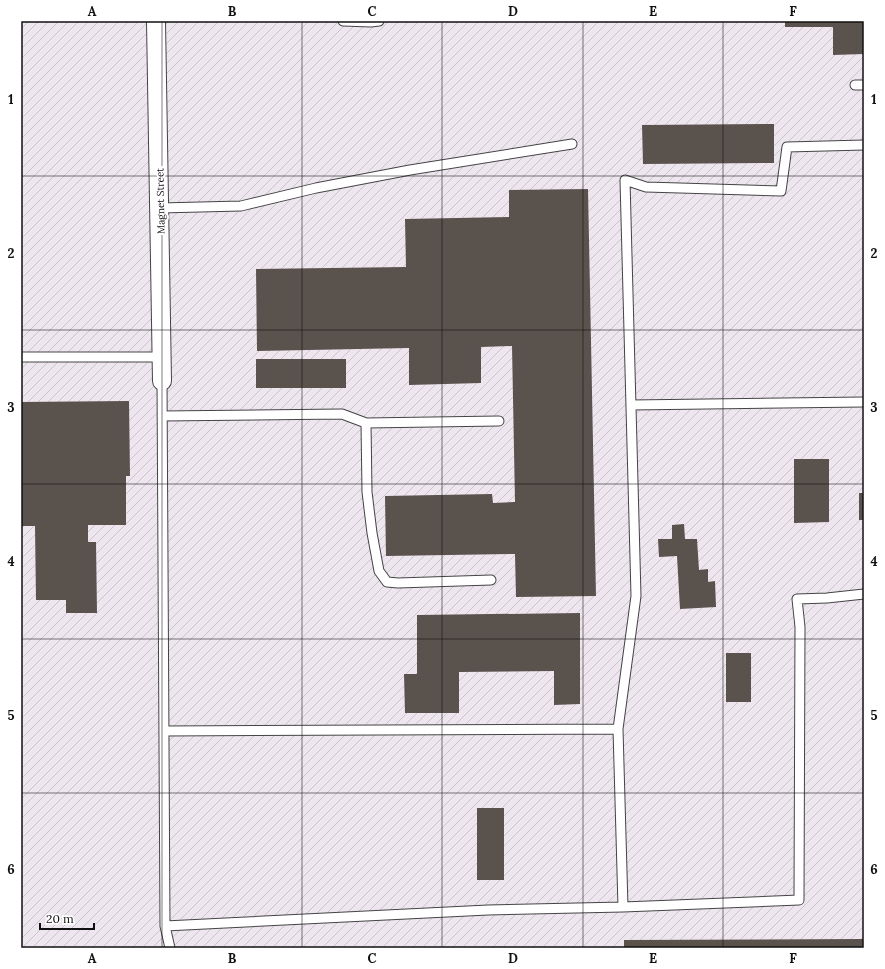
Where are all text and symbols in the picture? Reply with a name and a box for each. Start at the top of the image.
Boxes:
text: A [88,3,97,20]
text: B [228,3,237,20]
text: C [368,3,377,20]
text: D [508,3,518,20]
text: E [649,3,657,20]
text: F [789,3,797,20]
text: 1 [8,91,14,108]
text: 1 [871,91,877,108]
street label: Magnet Street [153,168,168,234]
text: 2 [8,245,15,262]
text: 2 [871,245,878,262]
text: 3 [7,399,15,416]
text: 3 [870,399,878,416]
text: 4 [7,553,15,570]
text: 4 [870,553,878,570]
text: 5 [7,707,15,724]
text: 5 [870,707,878,724]
text: 6 [7,861,15,878]
text: 6 [870,861,878,878]
scale bar [40,905,94,931]
text: 20 m [46,911,74,926]
text: A [88,950,97,967]
text: B [228,950,237,967]
text: C [368,950,377,967]
text: D [508,950,518,967]
text: E [649,950,657,967]
text: F [789,950,797,967]

